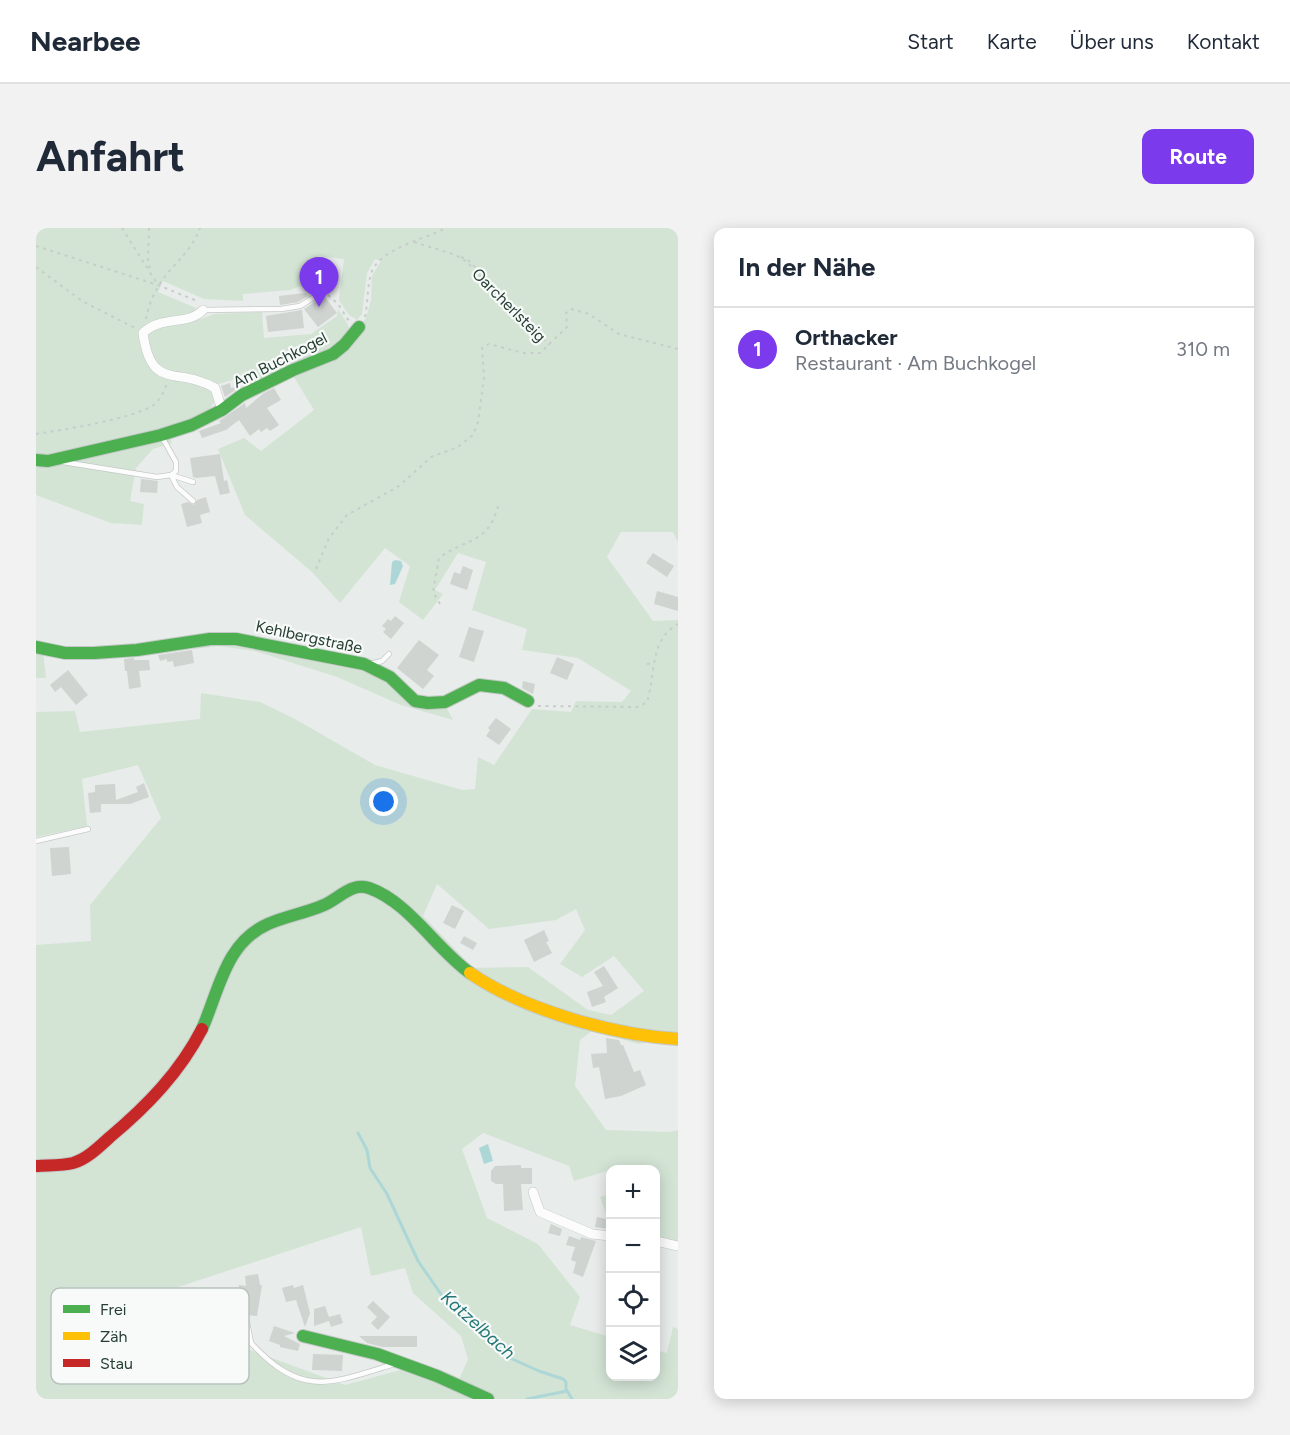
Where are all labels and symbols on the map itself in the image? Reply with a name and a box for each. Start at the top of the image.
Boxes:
pin: 1 [300,257,338,307]
street label: Oarcherlsteig [468,264,550,346]
street label: Am Buchkogel [230,328,330,392]
street label: Kehlbergstraße [254,616,364,658]
your location [369,787,398,816]
water label: Katzelbach [436,1286,520,1364]
legend [51,1288,249,1384]
text: Frei [100,1300,126,1319]
text: Zäh [100,1327,127,1346]
text: Stau [100,1354,133,1373]

